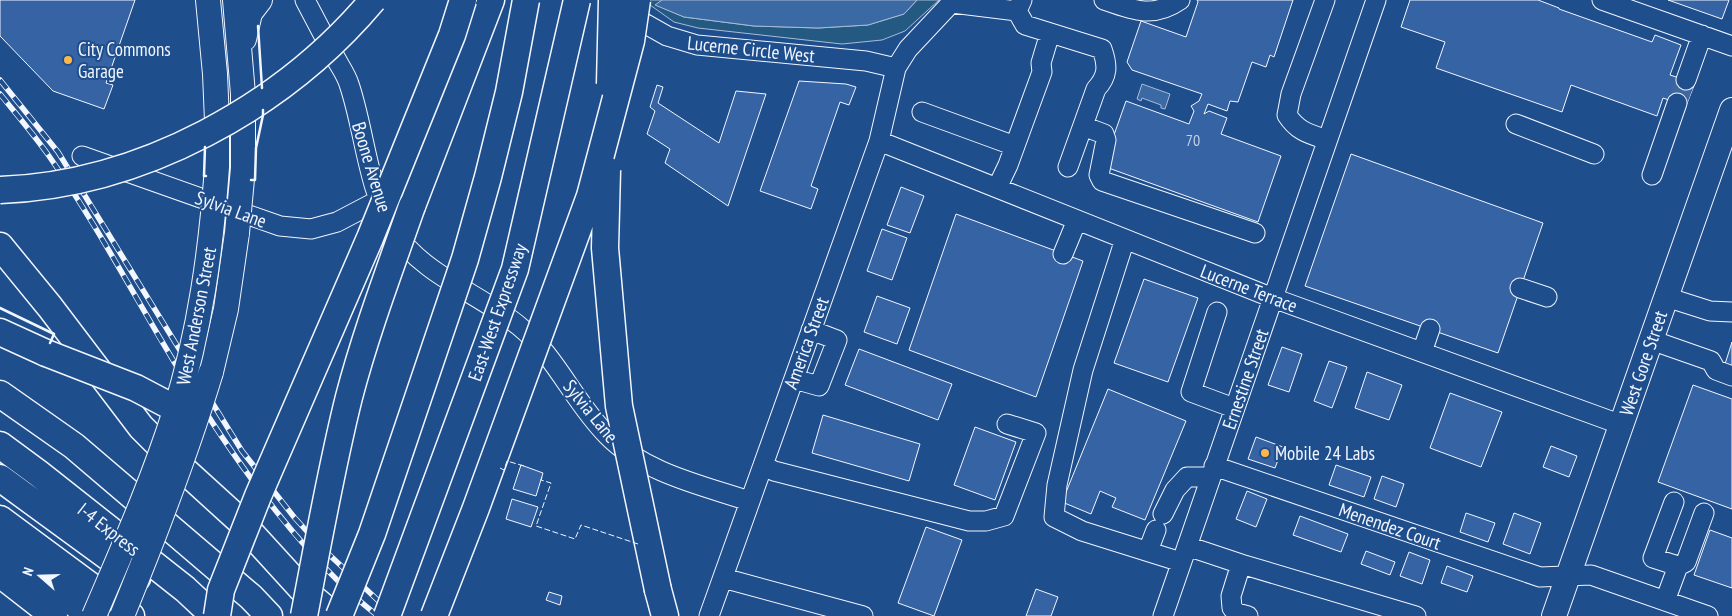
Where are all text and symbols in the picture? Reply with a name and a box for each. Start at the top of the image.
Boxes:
street label: Lucerne Circle West [686,30,817,68]
place label: City Commons Garage [78,37,171,83]
marker: City Commons Garage [62,54,74,66]
street label: Boone Avenue [347,119,397,215]
house number: 70 [1186,130,1200,150]
street label: Sylvia Lane [192,185,270,233]
street label: East-West Expressway [462,239,532,384]
street label: West Anderson Street [171,244,221,387]
street label: Lucerne Terrace [1197,259,1301,317]
street label: America Street [778,293,834,392]
street label: West Gore Street [1614,307,1672,419]
street label: Ernestine Street [1217,325,1274,432]
street label: Sylvia Lane [558,375,624,448]
place label: Mobile 24 Labs [1275,441,1375,465]
marker: Mobile 24 Labs [1259,447,1271,459]
street label: I-4 Express [73,497,145,561]
street label: Menendez Court [1336,497,1445,555]
north arrow [15,551,65,601]
text: N [18,565,38,578]

